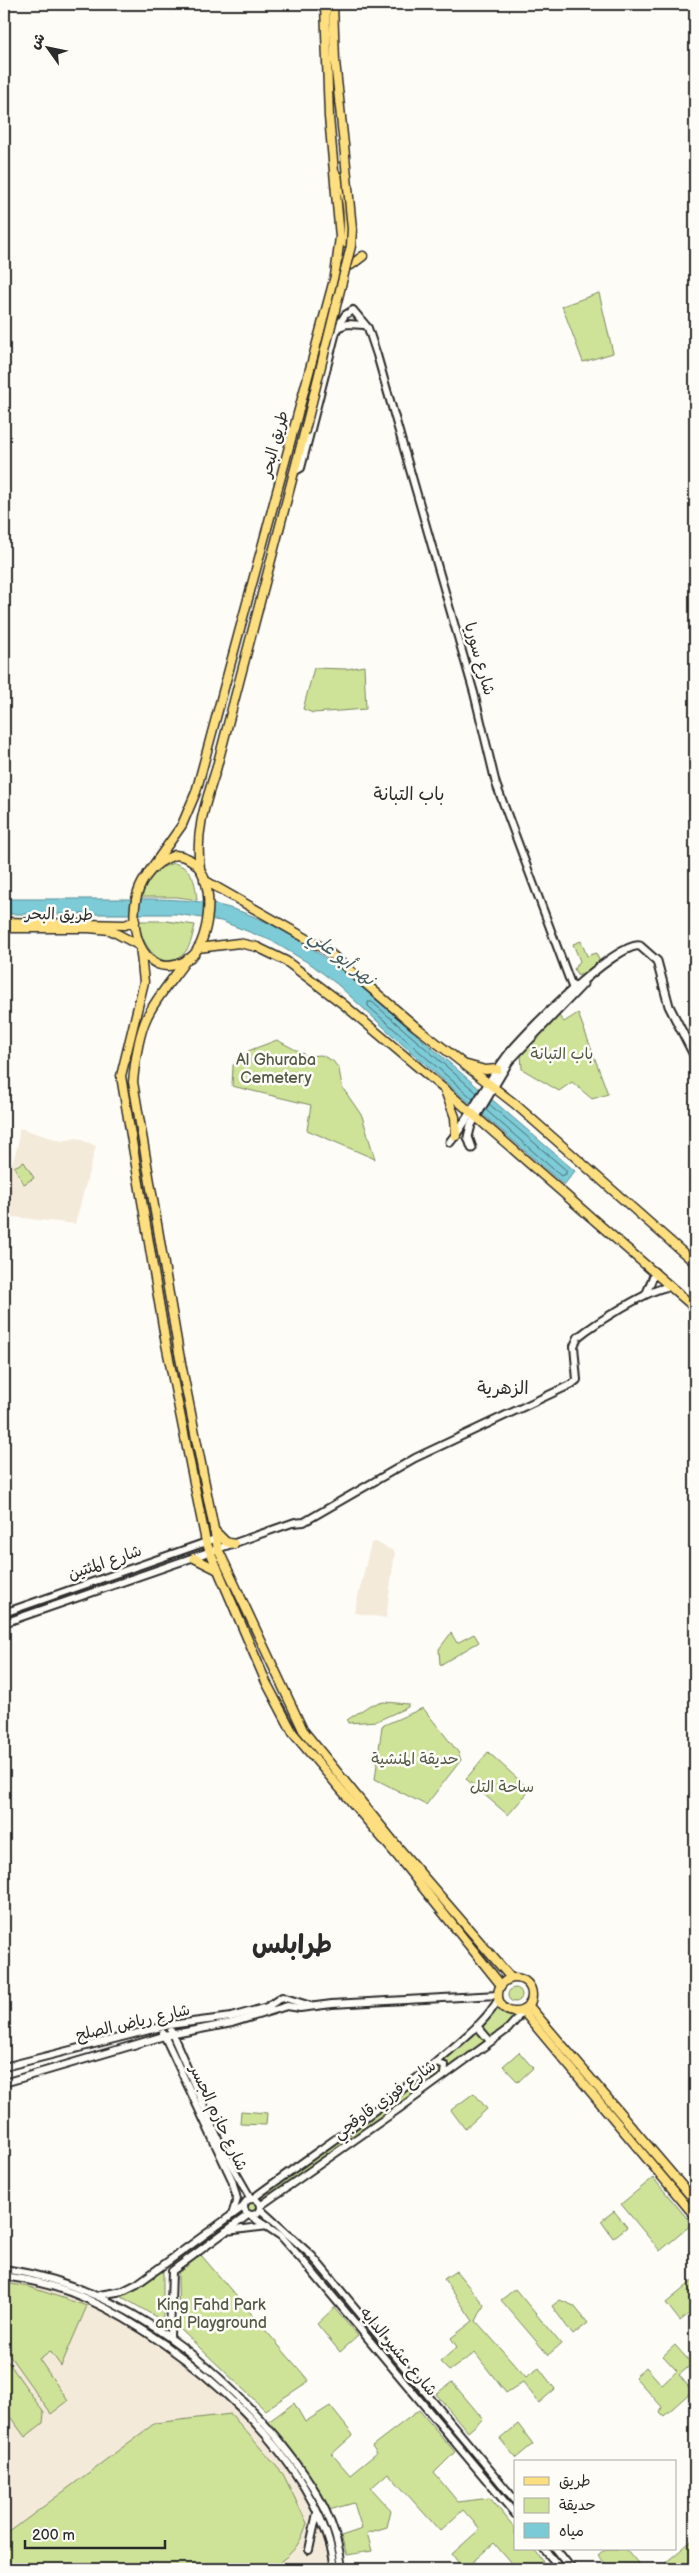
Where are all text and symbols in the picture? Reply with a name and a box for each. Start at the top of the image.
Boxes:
north arrow [22,22,72,72]
text: ش [26,30,49,52]
street label: طريق البحر [257,409,293,481]
street label: شارع سوريا [459,620,498,698]
district label: باب التبانة [374,784,444,805]
street label: طريق البحر [23,905,93,925]
water label: نهر أبو علي [302,925,382,996]
park label: باب التبانة [531,1045,593,1064]
park label: Al Ghuraba Cemetery [236,1051,316,1088]
district label: الزهرية [477,1378,529,1399]
street label: شارع المئتين [66,1542,145,1585]
park label: حديقة المنشية [371,1750,459,1769]
park label: ساحة التل [470,1778,534,1797]
district label: طرابلس [252,1930,332,1961]
street label: شارع رياض الصلح [74,2001,192,2046]
street label: شارع فوزي قاوقجي [330,2056,442,2147]
street label: شارع حازم الجسر [182,2060,251,2175]
park label: King Fahd Park and Playground [155,2296,267,2333]
street label: شارع عشير الدايه [355,2304,441,2401]
legend [514,2460,676,2550]
text: طريق [559,2472,591,2491]
text: حديقة [559,2496,596,2515]
scale bar [25,2518,165,2550]
text: مياه [559,2522,584,2541]
text: 200 m [32,2526,75,2545]

